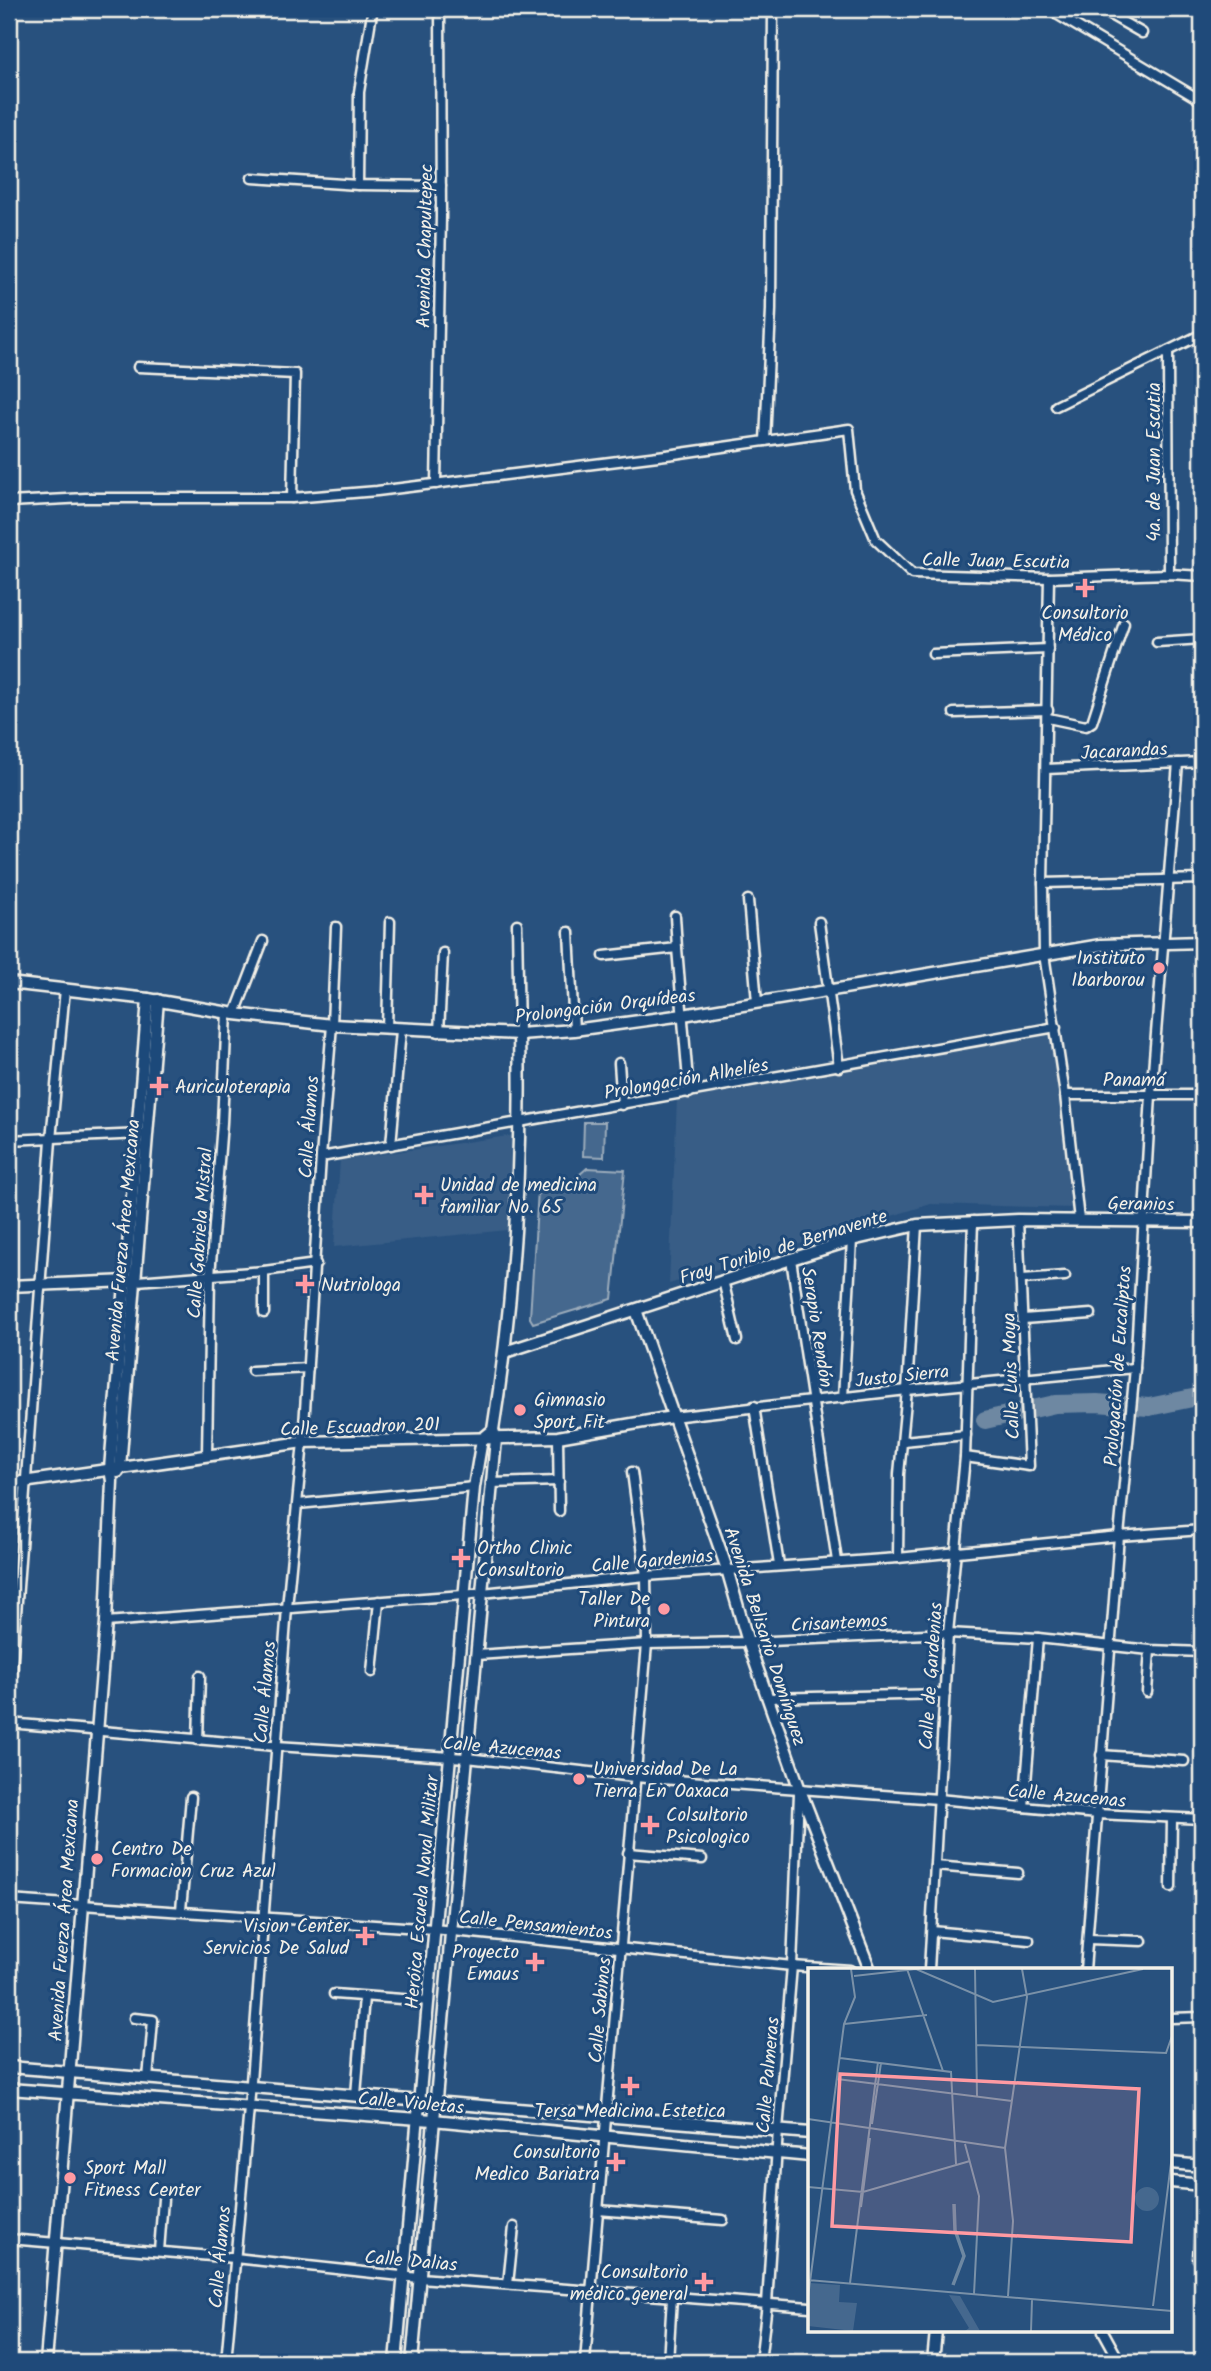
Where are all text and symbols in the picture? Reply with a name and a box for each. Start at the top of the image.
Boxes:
street label: Avenida Chapultepec [410,164,442,328]
street label: 4a. de Juan Escutia [1140,382,1170,542]
street label: Calle Juan Escutia [922,546,1070,578]
marker: Consultorio Médico [1075,578,1095,598]
place label: Consultorio Médico [1041,599,1129,651]
street label: Jacarandas [1080,735,1168,769]
place label: Instituto Ibarborou [1071,944,1145,996]
marker: Instituto Ibarborou [1151,960,1167,976]
street label: Prolongación Orquídeas [513,981,697,1033]
street label: Prolongación Alhelíes [602,1051,771,1109]
street label: Panamá [1103,1066,1167,1096]
place label: Auriculoterapia [175,1073,291,1103]
street label: Calle Álamos [291,1075,329,1179]
marker: Auriculoterapia [149,1076,169,1096]
street label: Avenida Fuerza Área Mexicana [98,1118,150,1363]
street label: Calle Gabriela Mistral [180,1146,222,1320]
place label: Unidad de medicina familiar No. 65 [440,1171,597,1223]
marker: Unidad de medicina familiar No. 65 [414,1185,434,1205]
street label: Geranios [1107,1189,1175,1221]
street label: Fray Toribio de Bernavente [676,1202,892,1294]
street label: Serapio Rendón [792,1265,840,1390]
street label: Prologación de Eucaliptos [1097,1265,1141,1468]
place label: Nutriologa [321,1271,401,1301]
marker: Nutriologa [295,1274,315,1294]
street label: Calle Luis Moya [995,1312,1029,1440]
street label: Justo Sierra [854,1357,951,1397]
place label: Gimnasio Sport Fit [534,1386,606,1438]
marker: Gimnasio Sport Fit [512,1402,528,1418]
street label: Calle Escuadron 201 [280,1410,441,1446]
street label: Avenida Belisario Domínguez [715,1523,814,1750]
place label: Ortho Clinic Consultorio [477,1534,572,1586]
street label: Calle Gardenias [590,1542,714,1582]
marker: Ortho Clinic Consultorio [451,1548,471,1568]
place label: Taller De Pintura [578,1585,650,1637]
marker: Taller De Pintura [656,1601,672,1617]
street label: Calle de Gardenias [912,1601,952,1751]
street label: Crisantemos [790,1606,888,1642]
street label: Calle Álamos [247,1640,285,1745]
street label: Calle Azucenas [441,1729,562,1769]
place label: Universidad De La Tierra En Oaxaca [593,1755,738,1807]
marker: Universidad De La Tierra En Oaxaca [571,1771,587,1787]
street label: Heróica Escuela Naval Militar [398,1772,448,2010]
street label: Calle Azucenas [1006,1777,1127,1817]
street label: Avenida Fuerza Área Mexicana [42,1798,88,2042]
place label: Colsultorio Psicologico [666,1801,750,1853]
marker: Colsultorio Psicologico [640,1815,660,1835]
place label: Centro De Formacion Cruz Azul [111,1835,276,1887]
marker: Centro De Formacion Cruz Azul [89,1851,105,1867]
street label: Calle Pensamientos [458,1903,614,1949]
place label: Vision Center Servicios De Salud [204,1912,351,1964]
marker: Vision Center Servicios De Salud [355,1926,375,1946]
place label: Proyecto Emaus [452,1938,519,1990]
marker: Proyecto Emaus [525,1952,545,1972]
street label: Calle Sabinos [581,1956,621,2064]
inset map [808,1968,1172,2332]
street label: Calle Palmeras [749,2016,789,2135]
marker: Tersa Medicina Estetica [620,2076,640,2096]
street label: Calle Violetas [356,2084,465,2124]
place label: Tersa Medicina Estetica [534,2097,726,2127]
place label: Consultorio Medico Bariatra [474,2138,600,2190]
marker: Consultorio Medico Bariatra [606,2152,626,2172]
place label: Sport Mall Fitness Center [84,2154,202,2206]
marker: Sport Mall Fitness Center [62,2170,78,2186]
street label: Calle Álamos [202,2205,240,2310]
street label: Calle Dalias [363,2243,459,2281]
place label: Consultorio médico general [570,2258,688,2310]
marker: Consultorio médico general [694,2272,714,2292]

